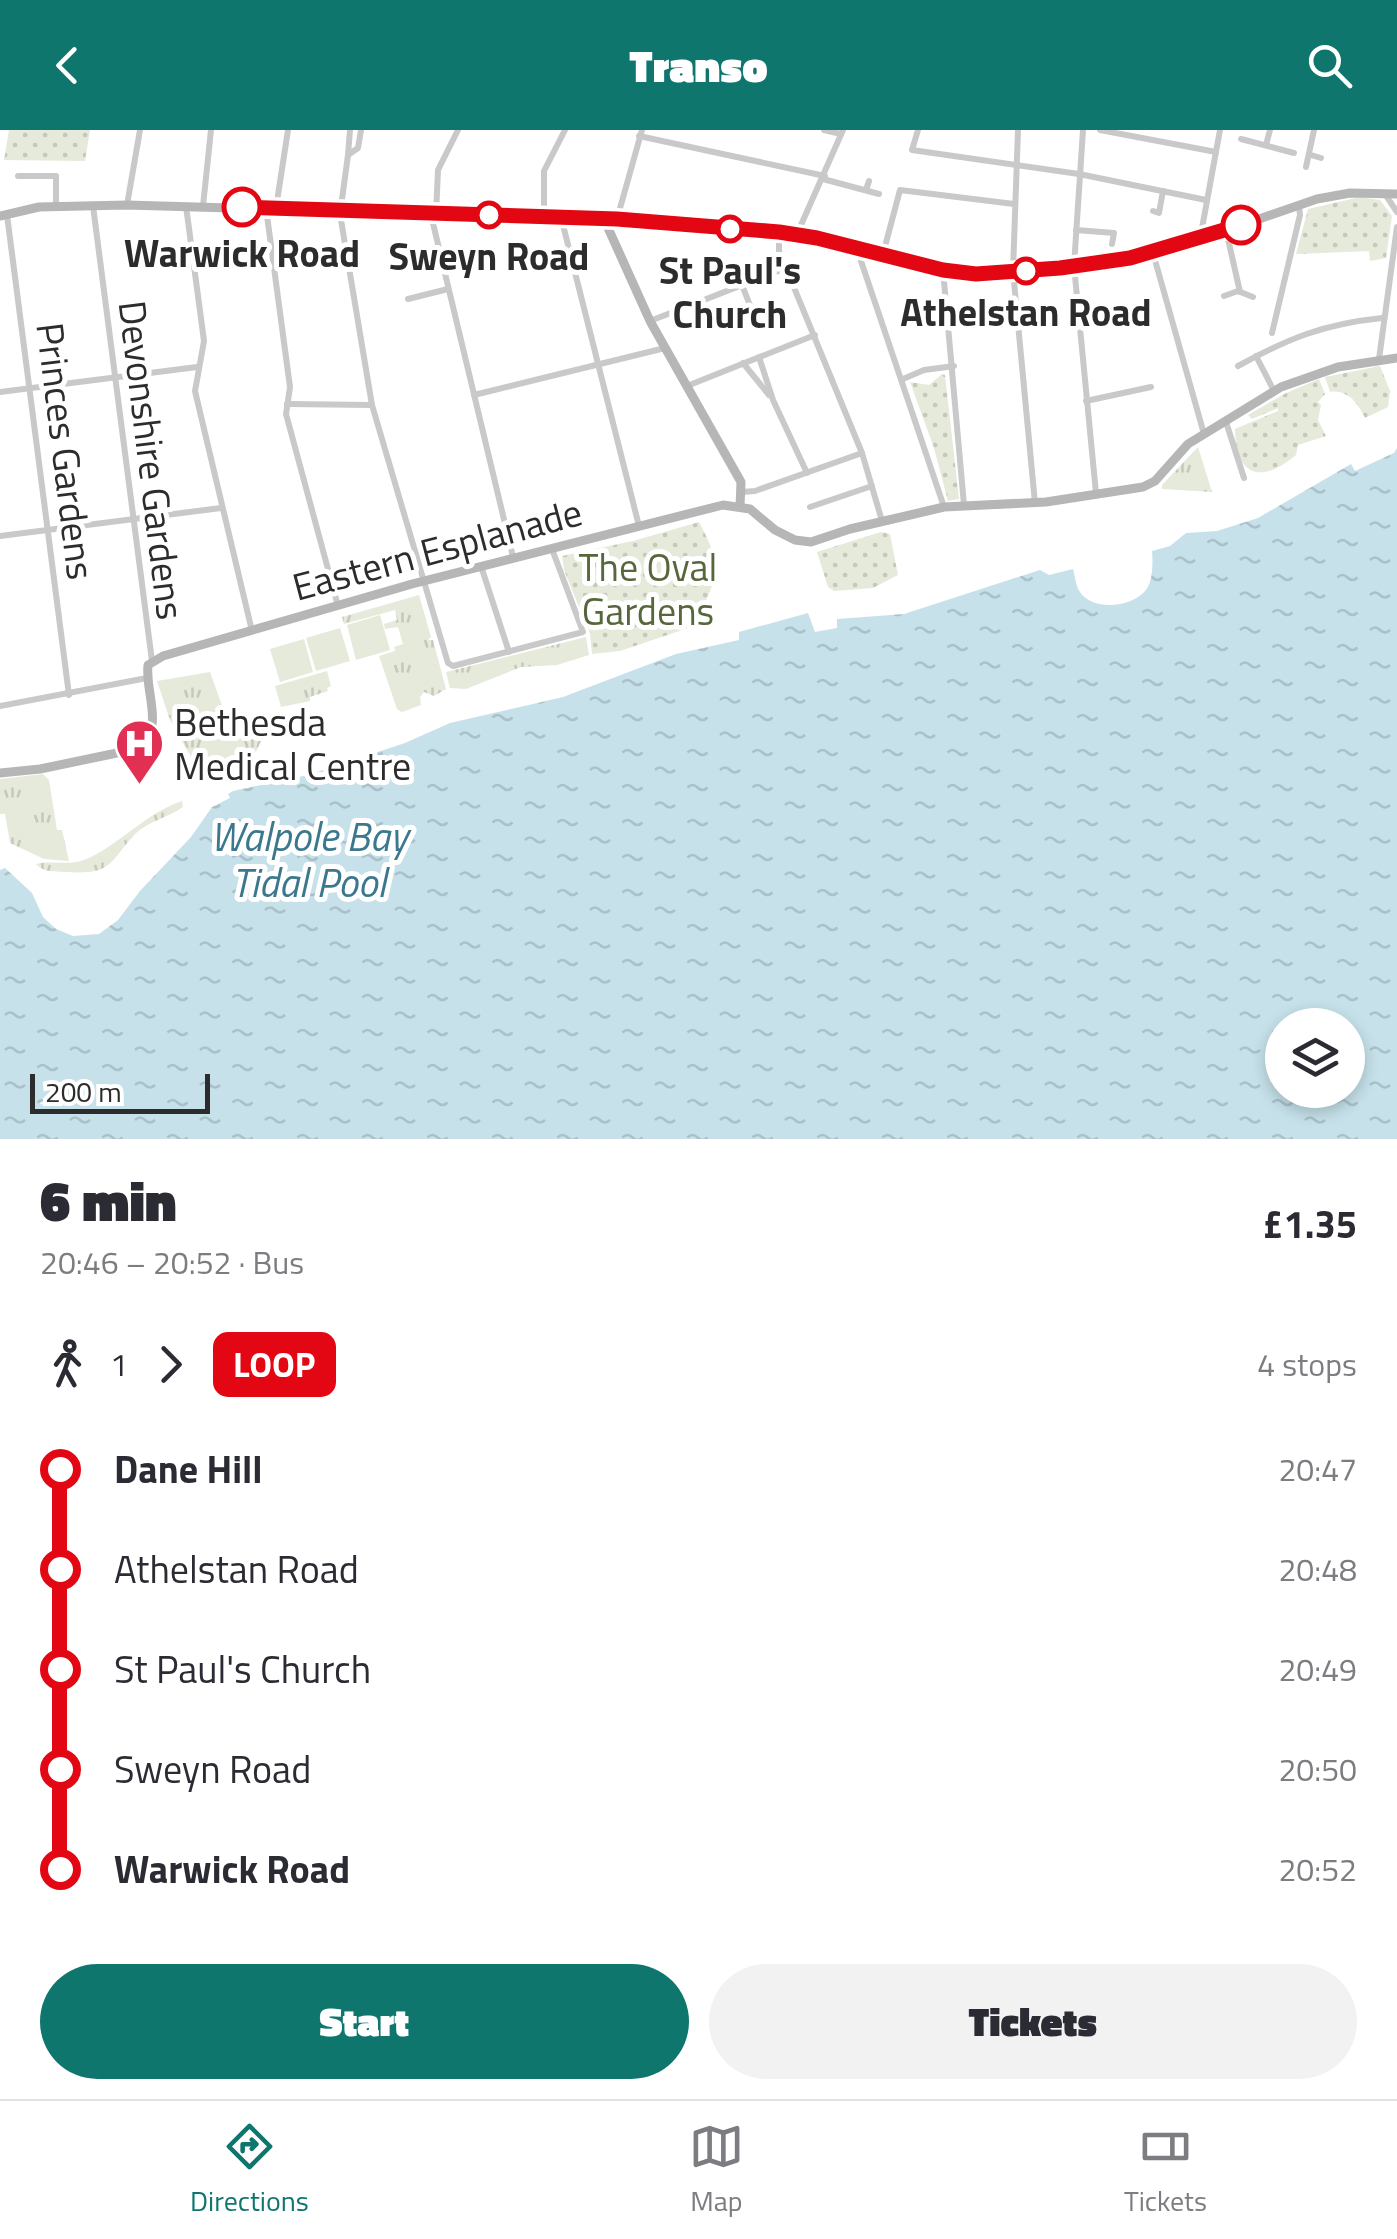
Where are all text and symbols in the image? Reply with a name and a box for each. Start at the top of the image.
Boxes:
text: Transo [629,31,768,99]
icon: back [40,38,95,93]
icon: search [1302,38,1357,93]
marker: Warwick Road [223,188,261,226]
marker: Sweyn Road [476,202,502,228]
unlabelled marker [1222,206,1260,244]
marker: St Paul's Church [717,216,743,242]
place label: Warwick Road [124,224,360,282]
place label: Sweyn Road [389,227,589,285]
place label: St Paul's Church [659,241,801,343]
marker: Athelstan Road [1013,258,1039,284]
place label: Athelstan Road [900,283,1152,341]
street label: Devonshire Gardens [104,297,200,623]
street label: Princes Gardens [21,319,111,583]
street label: Eastern Esplanade [286,482,588,616]
park label: The Oval Gardens [579,538,717,640]
place label: Bethesda Medical Centre [174,693,411,795]
hospital icon: Bethesda Medical Centre [113,718,165,786]
water label: Walpole Bay Tidal Pool [210,806,412,913]
map controls [1265,1008,1365,1108]
button: layers [1265,1008,1365,1108]
scale bar [30,1069,210,1114]
text: 200 m [45,1070,122,1113]
text: 6 min [40,1159,177,1242]
text: £1.35 [1262,1195,1357,1253]
text: 20:46 – 20:52 · Bus [40,1238,304,1286]
icon: walk [40,1337,95,1392]
icon: forward [143,1337,198,1392]
text: LOOP [233,1337,316,1391]
text: 1 [110,1340,128,1388]
text: 4 stops [1257,1340,1357,1388]
text: Dane Hill [114,1440,262,1498]
text: 20:47 [1278,1445,1357,1493]
text: Athelstan Road [114,1540,359,1598]
text: 20:48 [1278,1545,1357,1593]
text: St Paul's Church [114,1640,371,1698]
text: 20:49 [1278,1645,1357,1693]
text: Sweyn Road [114,1740,311,1798]
text: 20:50 [1278,1745,1357,1793]
text: Warwick Road [114,1840,350,1898]
text: 20:52 [1278,1845,1357,1893]
button: Start [40,1964,689,2079]
button: Tickets [709,1964,1357,2079]
tab: Directions [190,2119,309,2222]
tab: Map [689,2119,744,2222]
tab: Tickets [1124,2119,1207,2222]

